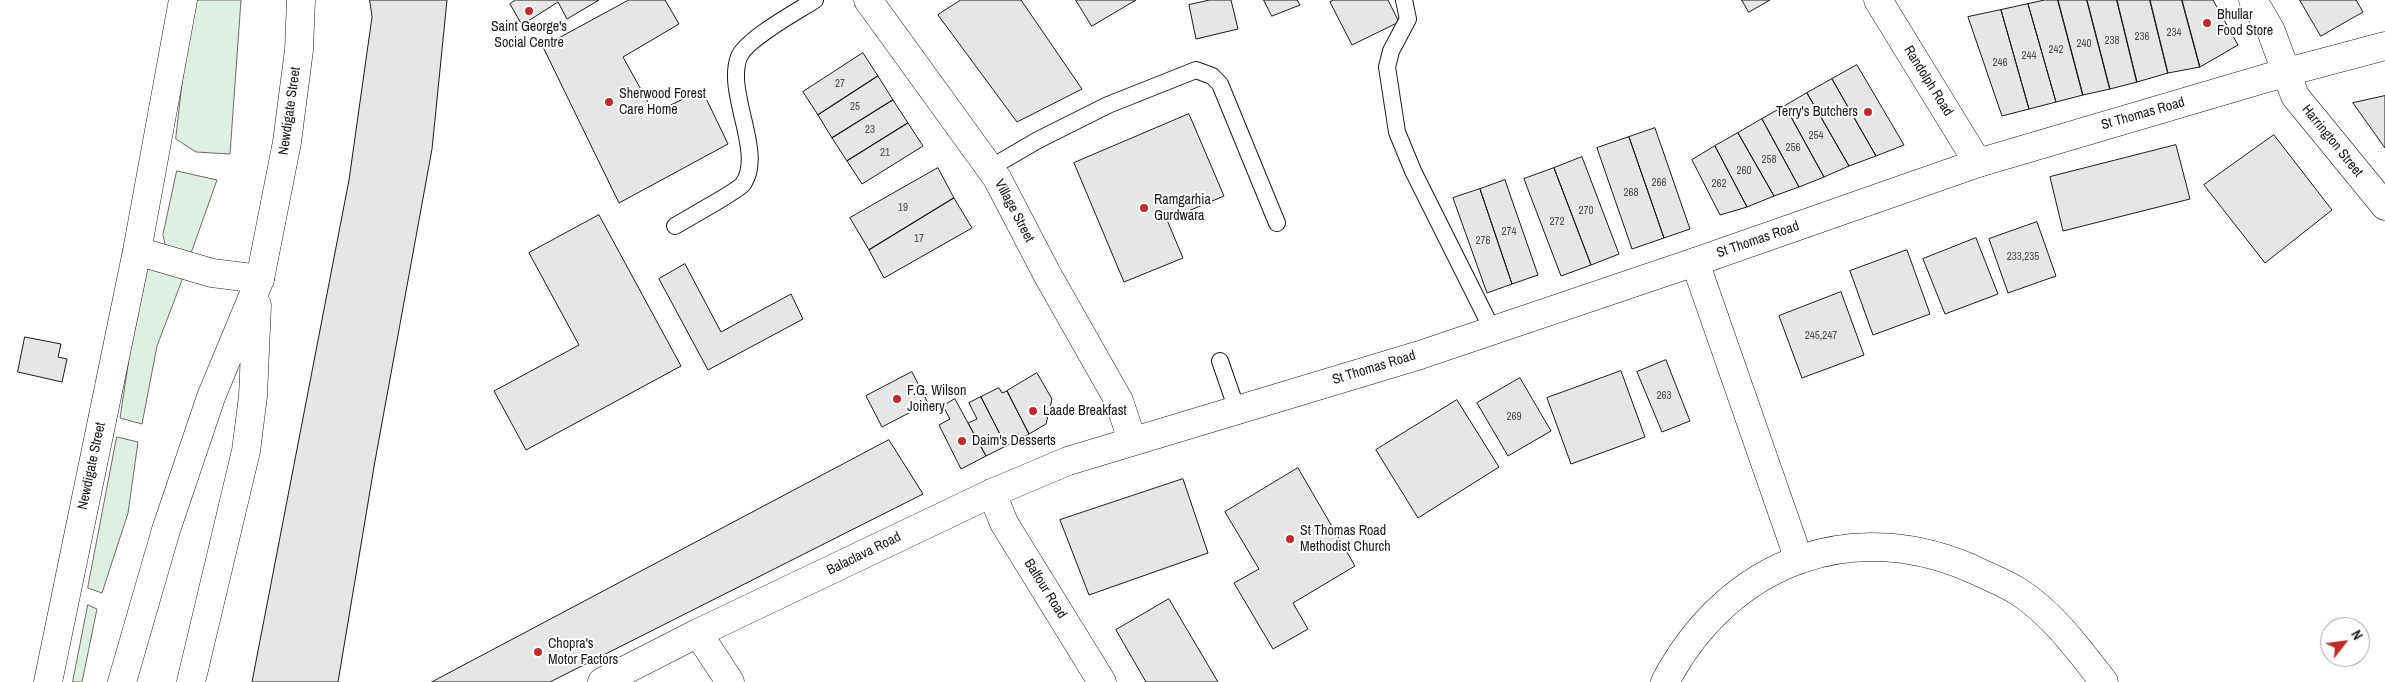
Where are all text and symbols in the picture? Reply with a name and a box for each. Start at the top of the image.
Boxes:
marker: Saint George's Social Centre [523,5,535,17]
place label: Bhullar Food Store [2217,7,2273,40]
marker: Bhullar Food Store [2201,17,2213,29]
place label: Saint George's Social Centre [491,19,567,52]
house number: 234 [2166,26,2182,40]
house number: 236 [2134,30,2150,44]
house number: 238 [2104,34,2120,48]
house number: 240 [2076,37,2092,51]
street label: Randolph Road [1900,43,1956,119]
house number: 242 [2048,43,2064,57]
house number: 244 [2021,49,2037,63]
house number: 246 [1992,56,2008,70]
street label: Newdigate Street [276,66,304,156]
house number: 27 [835,77,845,91]
place label: Sherwood Forest Care Home [619,86,706,118]
street label: St Thomas Road [2099,94,2187,134]
marker: Sherwood Forest Care Home [603,96,615,108]
house number: 25 [850,100,860,114]
street label: Harrington Street [2298,101,2366,181]
place label: Terry's Butchers [1776,104,1858,120]
marker: Terry's Butchers [1862,106,1874,118]
house number: 23 [865,123,875,137]
house number: 254 [1808,129,1824,143]
house number: 256 [1785,141,1801,155]
house number: 21 [880,146,890,160]
house number: 258 [1761,153,1777,167]
house number: 260 [1736,164,1752,178]
house number: 266 [1651,176,1667,190]
street label: Village Street [990,177,1038,245]
house number: 262 [1711,177,1727,191]
house number: 268 [1623,186,1639,200]
place label: Ramgarhia Gurdwara [1154,192,1211,224]
house number: 19 [898,201,908,215]
marker: Ramgarhia Gurdwara [1138,202,1150,214]
house number: 270 [1578,204,1594,218]
house number: 272 [1549,215,1565,229]
street label: St Thomas Road [1715,218,1801,262]
house number: 274 [1501,225,1517,239]
house number: 17 [914,232,924,246]
house number: 276 [1475,234,1491,248]
house number: 233,235 [2007,250,2039,264]
house number: 245,247 [1805,329,1837,343]
street label: St Thomas Road [1330,347,1418,389]
place label: F.G. Wilson Joinery [907,383,966,416]
house number: 263 [1656,389,1672,403]
marker: F.G. Wilson Joinery [891,393,903,405]
place label: Laade Breakfast [1043,403,1127,419]
marker: Laade Breakfast [1027,405,1039,417]
house number: 269 [1506,410,1522,424]
street label: Newdigate Street [75,421,109,511]
place label: Daim's Desserts [972,433,1056,449]
marker: Daim's Desserts [956,435,968,447]
place label: St Thomas Road Methodist Church [1300,523,1391,556]
street label: Balaclava Road [824,529,904,579]
marker: St Thomas Road Methodist Church [1284,533,1296,545]
street label: Balfour Road [1020,556,1070,622]
north arrow [2320,617,2370,667]
text: N [2347,627,2367,643]
place label: Chopra's Motor Factors [548,636,618,669]
marker: Chopra's Motor Factors [532,646,544,658]

